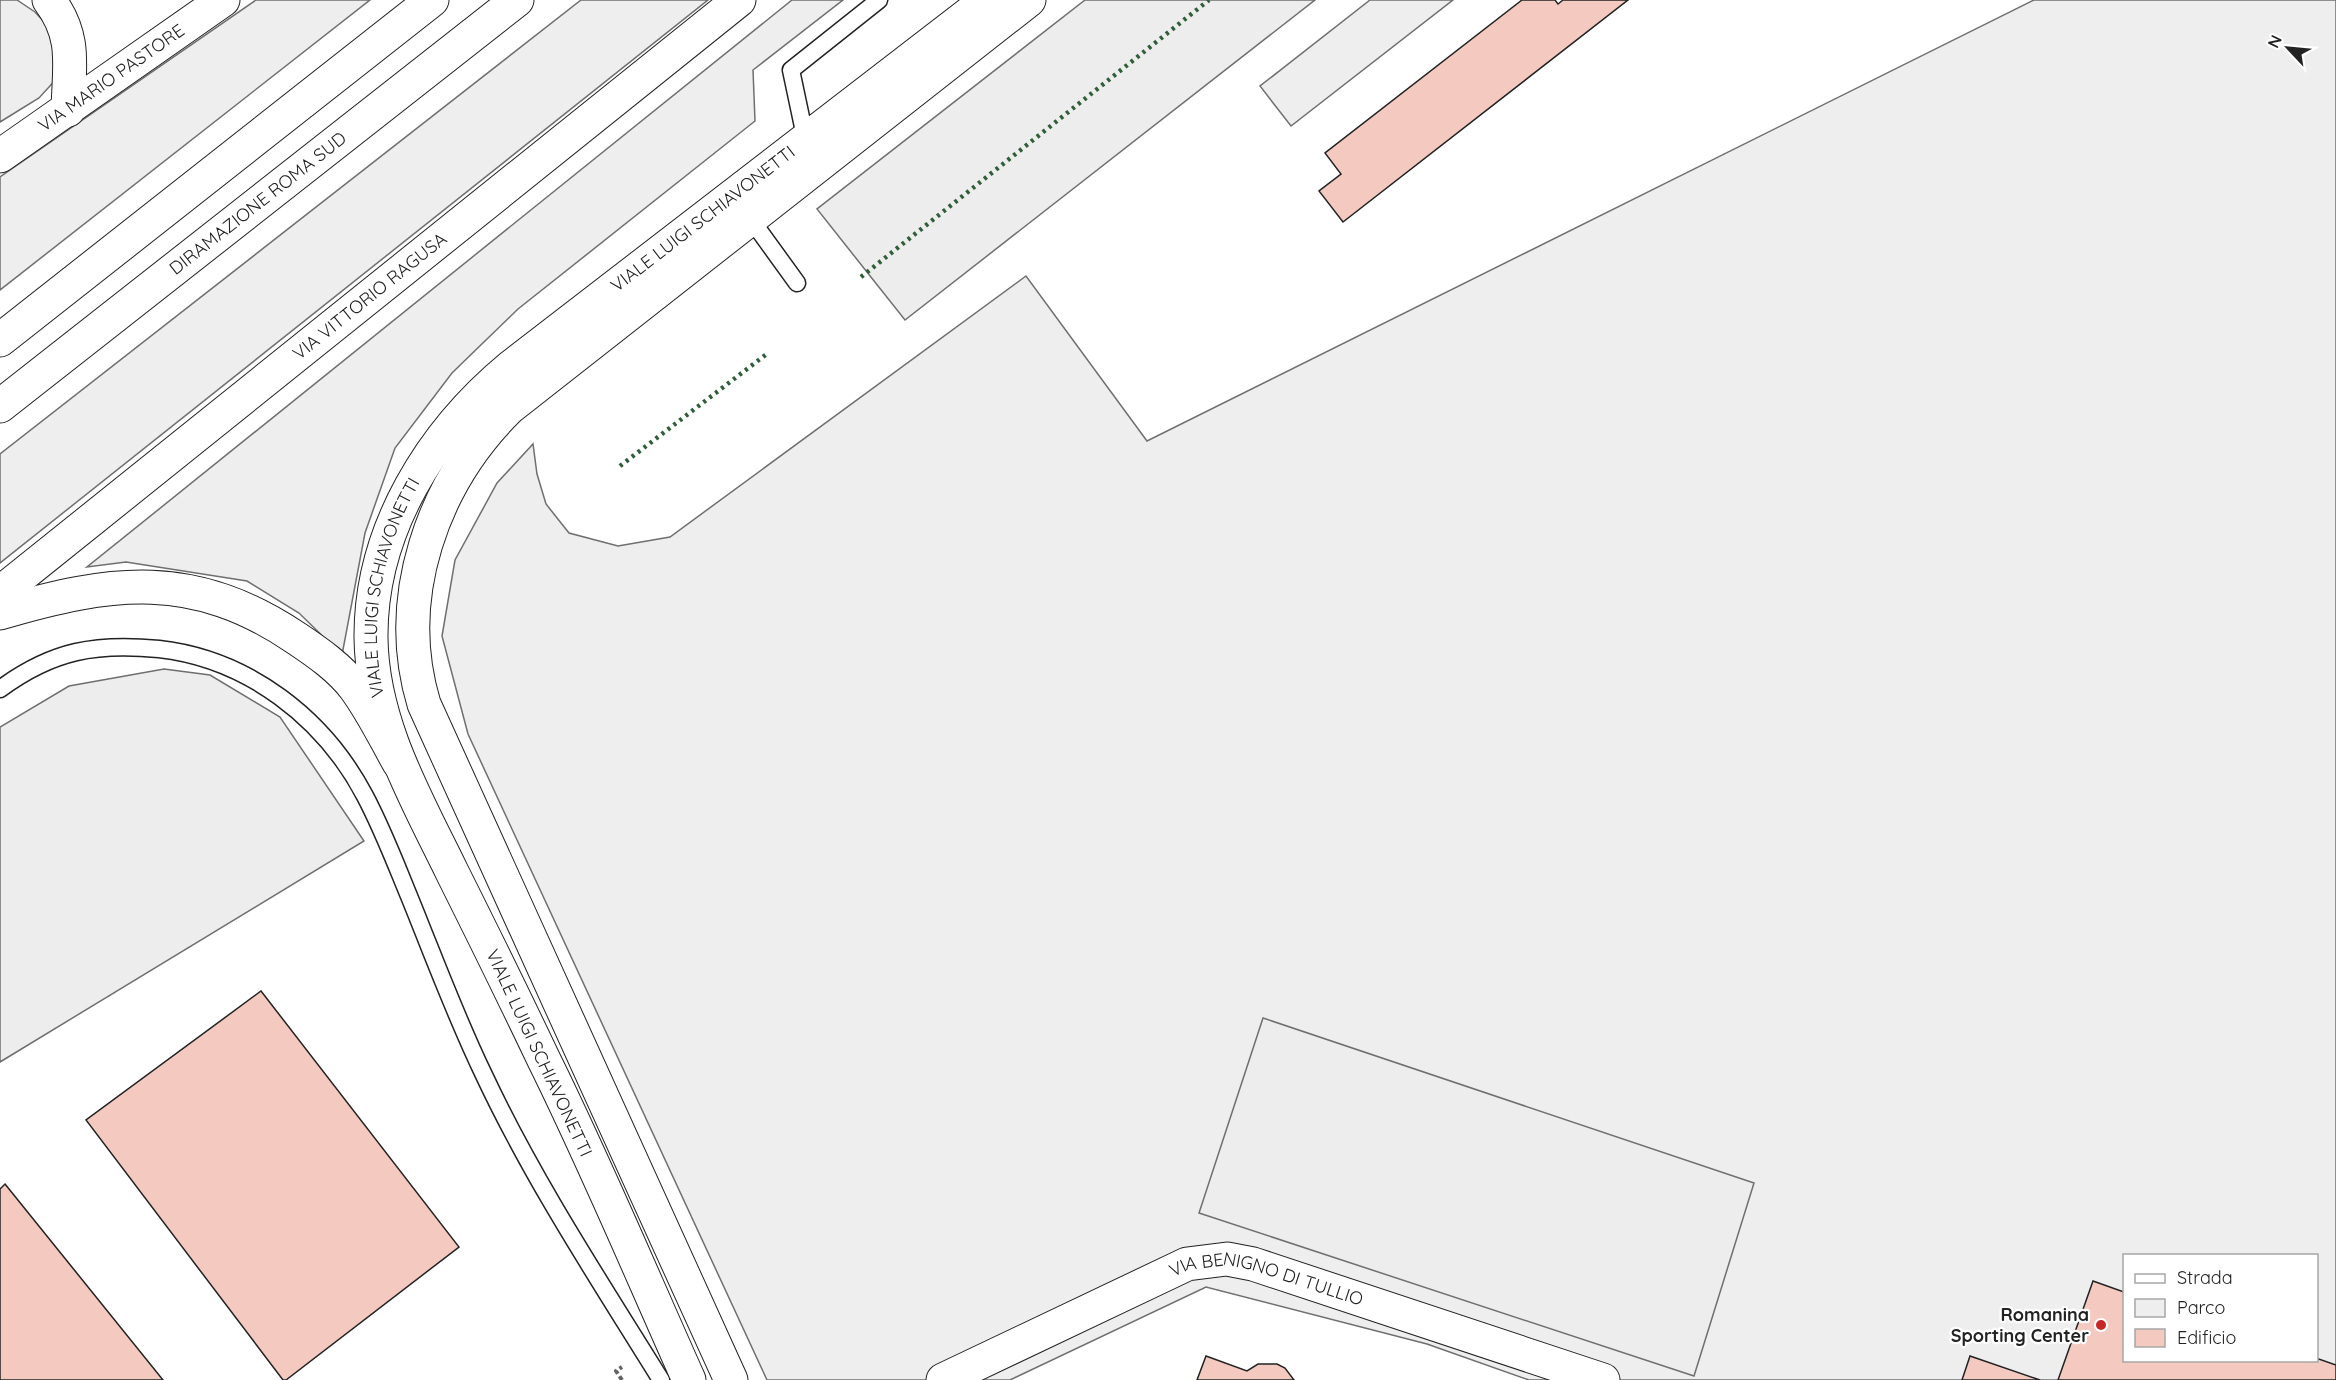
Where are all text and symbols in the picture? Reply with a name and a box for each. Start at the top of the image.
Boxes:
north arrow [2258,18,2318,78]
street label: VIA MARIO PASTORE [34,19,189,137]
text: N [2263,32,2286,51]
street label: DIRAMAZIONE ROMA SUD [164,126,351,280]
street label: VIALE LUIGI SCHIAVONETTI [606,140,799,297]
street label: VIA VITTORIO RAGUSA [288,227,451,365]
street label: VIALE LUIGI SCHIAVONETTI [359,473,425,700]
street label: VIALE LUIGI SCHIAVONETTI [481,945,598,1160]
street label: VIA BENIGNO DI TULLIO [1165,1247,1366,1311]
legend [2123,1254,2318,1362]
text: Strada [2177,1266,2233,1289]
text: Parco [2177,1296,2225,1319]
place label: Romanina Sporting Center [1951,1303,2089,1347]
marker: Romanina Sporting Center [2094,1318,2108,1332]
text: Edificio [2177,1326,2236,1349]

